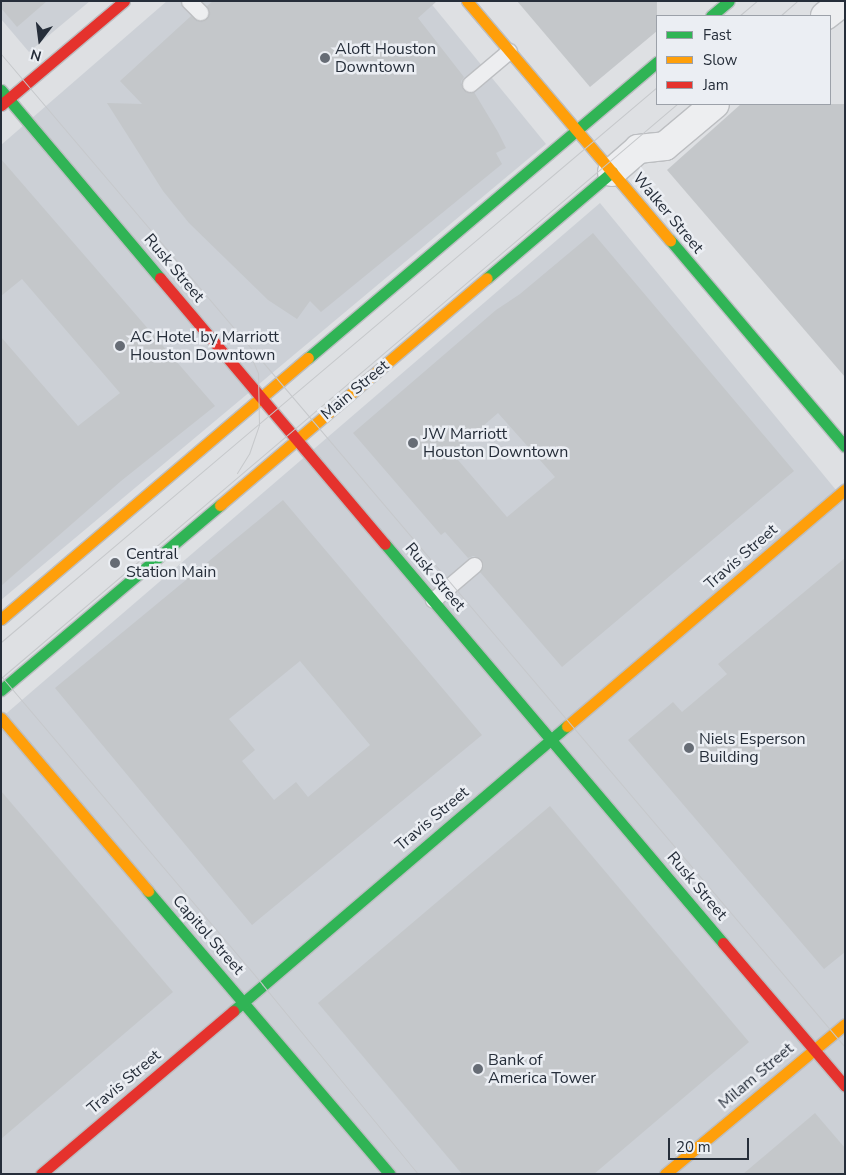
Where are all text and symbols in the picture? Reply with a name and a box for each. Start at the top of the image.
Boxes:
north arrow [15,15,65,65]
legend [656,15,831,105]
text: Fast [703,25,731,45]
place label: Aloft Houston Downtown [335,39,436,77]
text: N [28,44,44,66]
text: Slow [703,50,737,70]
marker: Aloft Houston Downtown [319,52,331,64]
text: Jam [703,75,729,95]
street label: Walker Street [629,169,707,257]
street label: Rusk Street [140,230,208,306]
place label: AC Hotel by Marriott Houston Downtown [130,327,279,365]
marker: AC Hotel by Marriott Houston Downtown [114,340,126,352]
street label: Main Street [317,356,393,424]
place label: JW Marriott Houston Downtown [423,424,568,462]
marker: JW Marriott Houston Downtown [407,437,419,449]
street label: Travis Street [701,520,781,594]
street label: Rusk Street [401,539,469,615]
place label: Central Station Main [126,544,216,582]
marker: Central Station Main [108,556,122,570]
place label: Niels Esperson Building [699,729,806,767]
marker: Niels Esperson Building [683,742,695,754]
street label: Travis Street [391,783,473,855]
street label: Rusk Street [663,848,731,924]
street label: Capitol Street [168,891,248,979]
street label: Milam Street [715,1039,797,1113]
street label: Travis Street [83,1046,165,1118]
place label: Bank of America Tower [488,1050,596,1088]
marker: Bank of America Tower [472,1063,484,1075]
scale bar [671,1128,752,1160]
text: 20 m [676,1137,711,1157]

